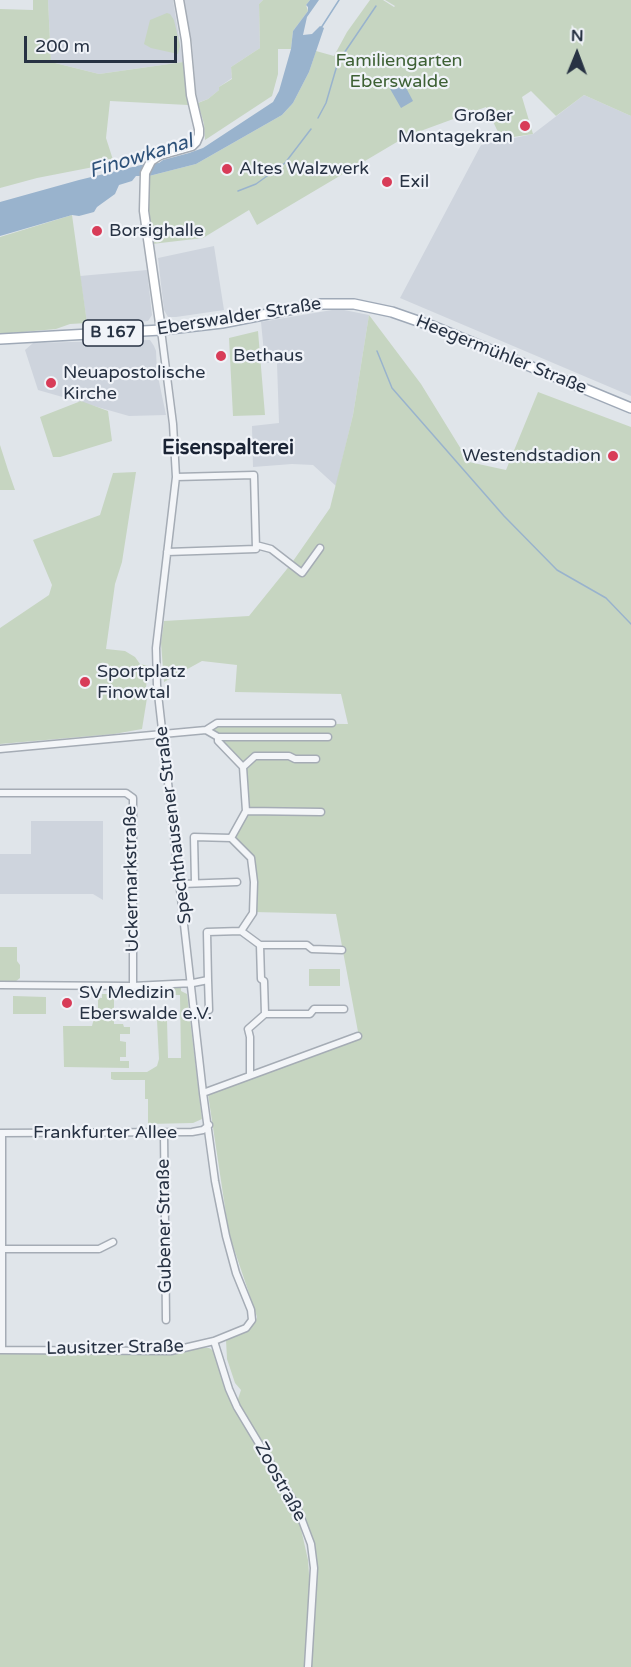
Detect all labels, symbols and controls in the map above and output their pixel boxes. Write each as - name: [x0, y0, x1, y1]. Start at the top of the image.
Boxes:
- scale bar: [27, 24, 180, 62]
- north arrow: [547, 24, 607, 84]
- text: N: [571, 26, 584, 46]
- text: 200 m: [35, 35, 90, 57]
- park label: Familiengarten Eberswalde: [335, 50, 463, 92]
- place label: Großer Montagekran: [398, 105, 513, 148]
- marker: Großer Montagekran: [518, 119, 532, 133]
- water label: Finowkanal: [86, 130, 196, 184]
- place label: Altes Walzwerk: [239, 158, 369, 180]
- marker: Altes Walzwerk: [220, 162, 234, 176]
- place label: Exil: [399, 171, 429, 193]
- marker: Exil: [380, 175, 394, 189]
- place label: Borsighalle: [109, 220, 204, 242]
- marker: Borsighalle: [90, 224, 104, 238]
- street label: Eberswalder Straße: [155, 293, 323, 341]
- street label: Heegermühler Straße: [412, 311, 590, 399]
- road number: B 167: [83, 320, 143, 346]
- place label: Bethaus: [233, 345, 303, 367]
- marker: Bethaus: [214, 349, 228, 363]
- place label: Neuapostolische Kirche: [63, 362, 205, 404]
- marker: Neuapostolische Kirche: [44, 376, 58, 390]
- district label: Eisenspalterei: [162, 437, 294, 461]
- place label: Westendstadion: [462, 445, 601, 467]
- marker: Westendstadion: [606, 449, 620, 463]
- place label: Sportplatz Finowtal: [97, 661, 186, 704]
- marker: Sportplatz Finowtal: [78, 675, 92, 689]
- street label: Spechthausener Straße: [151, 725, 197, 925]
- street label: Uckermarkstraße: [120, 806, 144, 952]
- place label: SV Medizin Eberswalde e.V.: [79, 982, 212, 1024]
- marker: SV Medizin Eberswalde e.V.: [60, 996, 74, 1010]
- street label: Frankfurter Allee: [33, 1122, 177, 1144]
- street label: Gubener Straße: [153, 1159, 177, 1293]
- street label: Lausitzer Straße: [46, 1336, 184, 1360]
- street label: Zoostraße: [249, 1439, 311, 1525]

